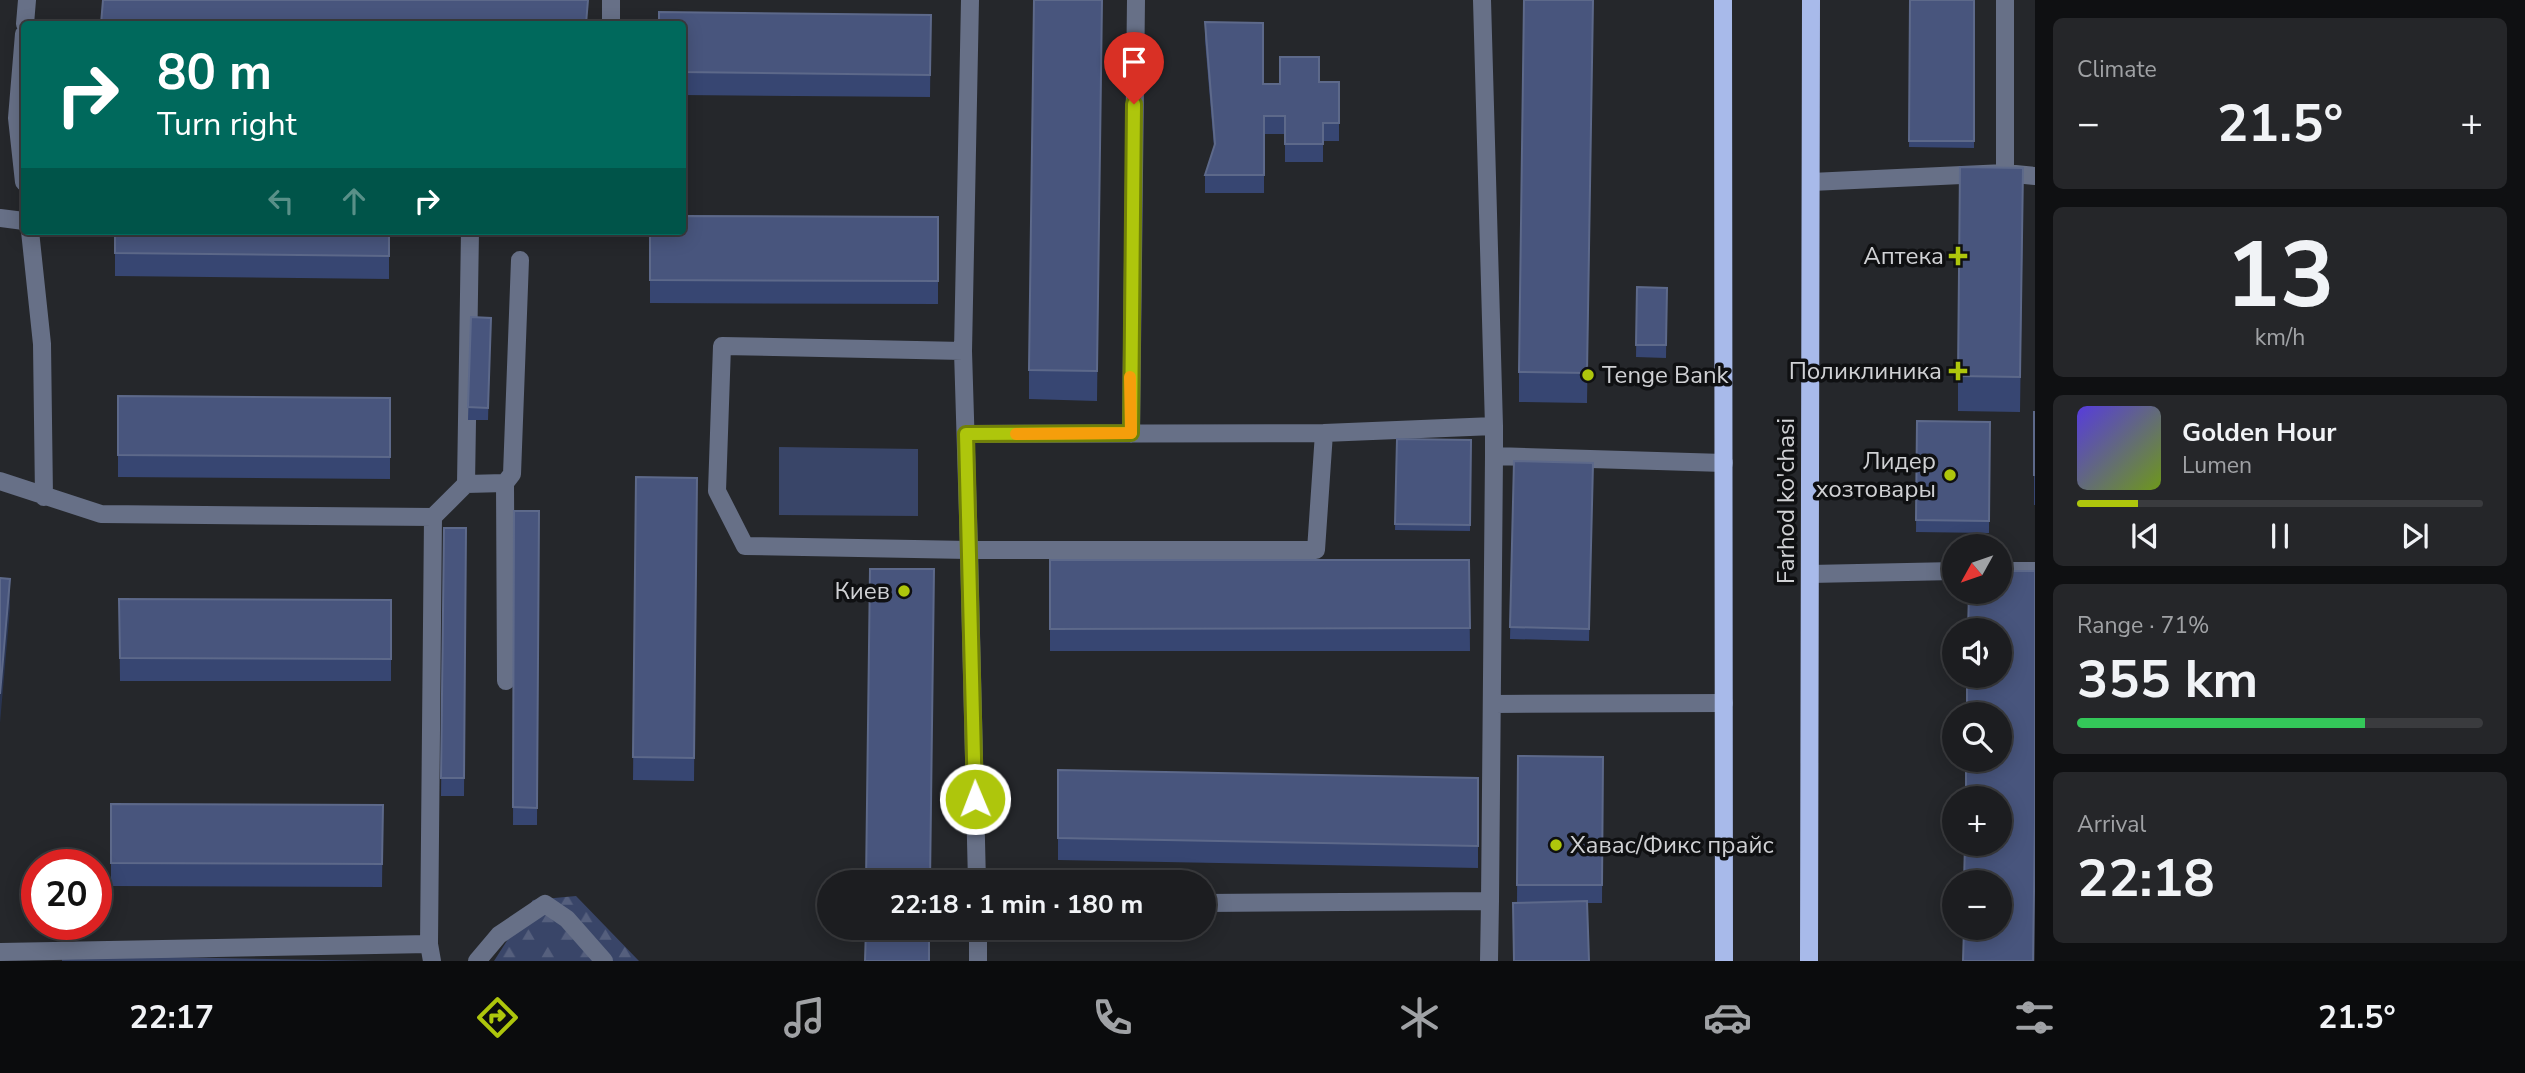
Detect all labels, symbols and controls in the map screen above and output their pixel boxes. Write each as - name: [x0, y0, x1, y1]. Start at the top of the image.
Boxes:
- pin: [1104, 32, 1164, 104]
- text: 80 m: [157, 39, 272, 106]
- icon: arrive: [1115, 43, 1153, 81]
- icon: right: [42, 49, 133, 140]
- text: Climate: [2077, 54, 2157, 85]
- text: 21.5°: [2217, 88, 2343, 159]
- text: −: [2077, 98, 2100, 149]
- text: +: [2460, 98, 2483, 149]
- text: Turn right: [157, 103, 297, 146]
- icon: left: [262, 182, 300, 220]
- icon: ahead: [335, 182, 373, 220]
- icon: right: [408, 182, 446, 220]
- text: 13: [2225, 214, 2335, 338]
- place label: Аптека: [1863, 240, 1944, 272]
- marker: Аптека: [1950, 248, 1966, 264]
- text: km/h: [2255, 322, 2305, 353]
- place label: Поликлиника: [1789, 355, 1942, 387]
- place label: Tenge Bank: [1602, 359, 1730, 391]
- marker: Поликлиника: [1948, 361, 1968, 381]
- marker: Tenge Bank: [1580, 367, 1596, 383]
- text: Golden Hour: [2182, 415, 2337, 450]
- street label: Farhod ko'chasi: [1770, 418, 1802, 584]
- place label: Лидер хозтовары: [1816, 445, 1936, 505]
- text: Lumen: [2182, 450, 2252, 481]
- marker: Лидер хозтовары: [1942, 467, 1958, 483]
- icon: previous: [2126, 517, 2164, 555]
- icon: pause: [2261, 517, 2299, 555]
- icon: next: [2396, 517, 2434, 555]
- north arrow: [1942, 534, 2012, 604]
- map controls: [1942, 534, 2012, 940]
- place label: Киев: [834, 575, 890, 607]
- marker: Киев: [896, 583, 912, 599]
- text: Range · 71%: [2077, 610, 2209, 641]
- button: sound: [1942, 618, 2012, 688]
- text: 355 km: [2077, 644, 2258, 715]
- button: search: [1942, 702, 2012, 772]
- position arrow: [938, 762, 1012, 836]
- button: +: [1942, 786, 2012, 856]
- text: Arrival: [2077, 809, 2146, 840]
- place label: Хавас/Фикс прайс: [1570, 829, 1774, 861]
- marker: Хавас/Фикс прайс: [1548, 837, 1564, 853]
- text: 22:18: [2077, 843, 2215, 914]
- speed limit sign: 20: [21, 849, 112, 940]
- button: −: [1942, 870, 2012, 940]
- text: 22:18 · 1 min · 180 m: [890, 887, 1143, 922]
- icon: directions: [473, 993, 522, 1042]
- icon: music: [780, 993, 829, 1042]
- icon: phone: [1088, 993, 1137, 1042]
- icon: climate: [1395, 993, 1444, 1042]
- icon: car: [1703, 993, 1752, 1042]
- icon: filters: [2010, 993, 2059, 1042]
- text: 22:17: [129, 996, 214, 1039]
- text: 21.5°: [2318, 996, 2396, 1039]

